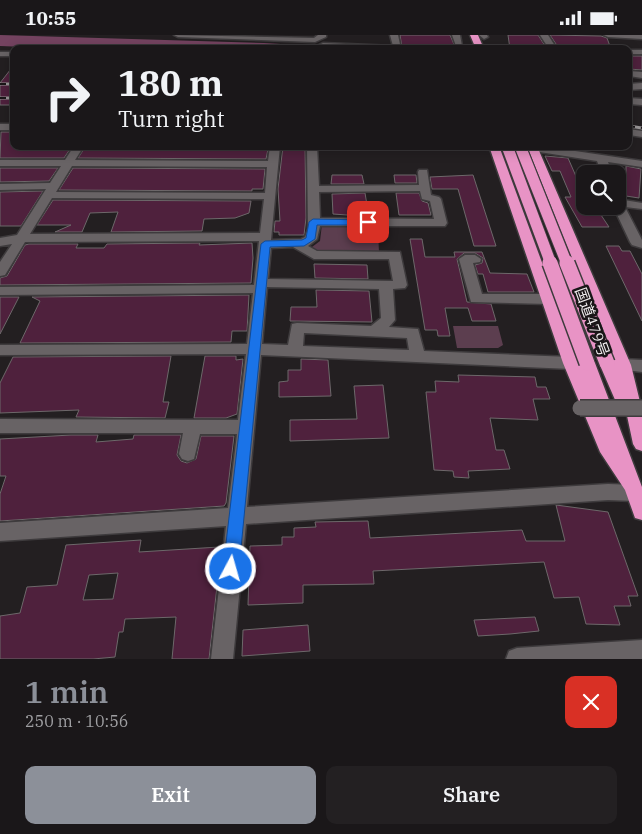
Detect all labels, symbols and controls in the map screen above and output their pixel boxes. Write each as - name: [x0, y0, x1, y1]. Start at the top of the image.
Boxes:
- text: 10:55: [25, 6, 76, 30]
- text: 180 m: [118, 60, 223, 106]
- icon: right: [35, 65, 100, 130]
- text: Turn right: [118, 104, 225, 133]
- map controls: [576, 165, 626, 215]
- button: search: [576, 165, 626, 215]
- pin: [347, 201, 389, 243]
- icon: arrive: [354, 208, 382, 236]
- street label: 国道479号: [571, 285, 614, 359]
- position arrow: [204, 542, 256, 594]
- text: 1 min: [25, 672, 108, 711]
- button: close: [565, 676, 617, 728]
- text: 250 m · 10:56: [25, 711, 128, 731]
- button: Exit: [25, 766, 316, 824]
- button: Share: [326, 766, 617, 824]

